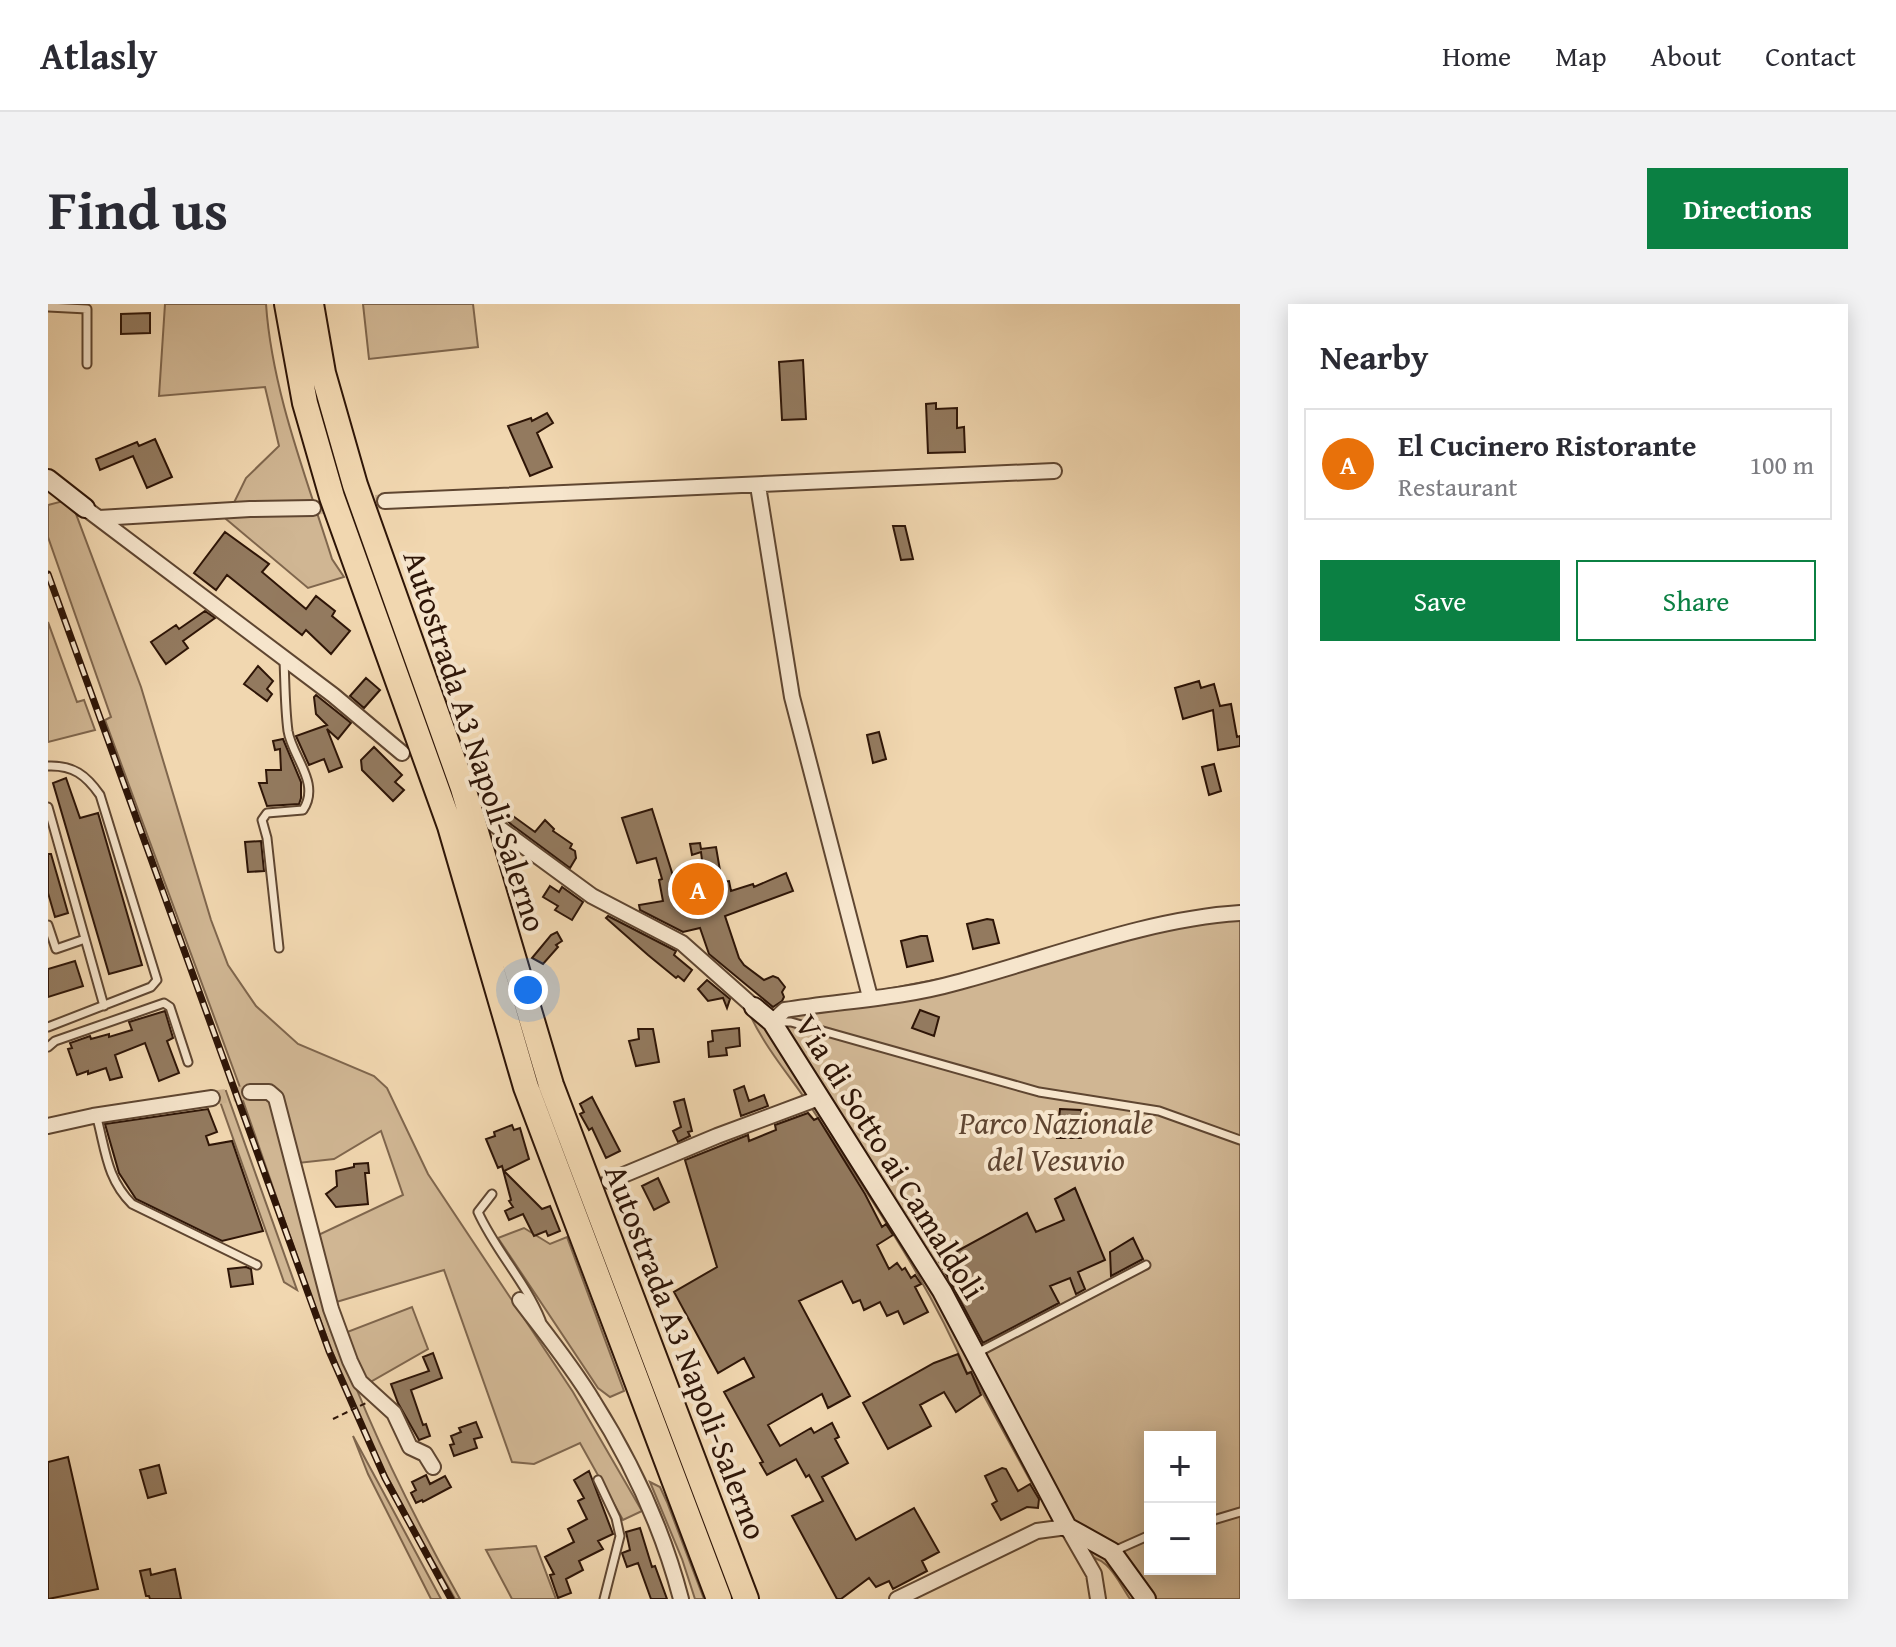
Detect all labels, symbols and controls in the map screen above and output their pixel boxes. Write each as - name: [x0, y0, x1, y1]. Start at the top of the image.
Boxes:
- text: Atlasly: [40, 27, 158, 83]
- text: Home: [1442, 35, 1511, 76]
- text: Map: [1555, 35, 1607, 76]
- text: About: [1651, 35, 1721, 76]
- text: Contact: [1765, 35, 1856, 76]
- text: Find us: [48, 167, 228, 250]
- button: Directions: [1647, 168, 1848, 249]
- text: Nearby: [1320, 332, 1429, 381]
- text: El Cucinero Ristorante: [1398, 423, 1696, 467]
- text: A: [1340, 445, 1356, 484]
- text: 100 m: [1749, 445, 1814, 484]
- text: Restaurant: [1398, 467, 1518, 506]
- street label: Autostrada A3 Napoli-Salerno: [392, 544, 559, 938]
- button: Save: [1320, 560, 1560, 641]
- button: Share: [1576, 560, 1816, 641]
- pin: A: [672, 859, 724, 919]
- your location: [508, 970, 548, 1010]
- street label: Via di Sotto ai Camaldoli: [783, 1005, 997, 1308]
- park label: Parco Nazionale del Vesuvio: [958, 1099, 1153, 1183]
- street label: Autostrada A3 Napoli-Salerno: [593, 1157, 780, 1546]
- map controls: [1144, 1431, 1216, 1575]
- button: +: [1144, 1431, 1216, 1503]
- button: −: [1144, 1503, 1216, 1575]

